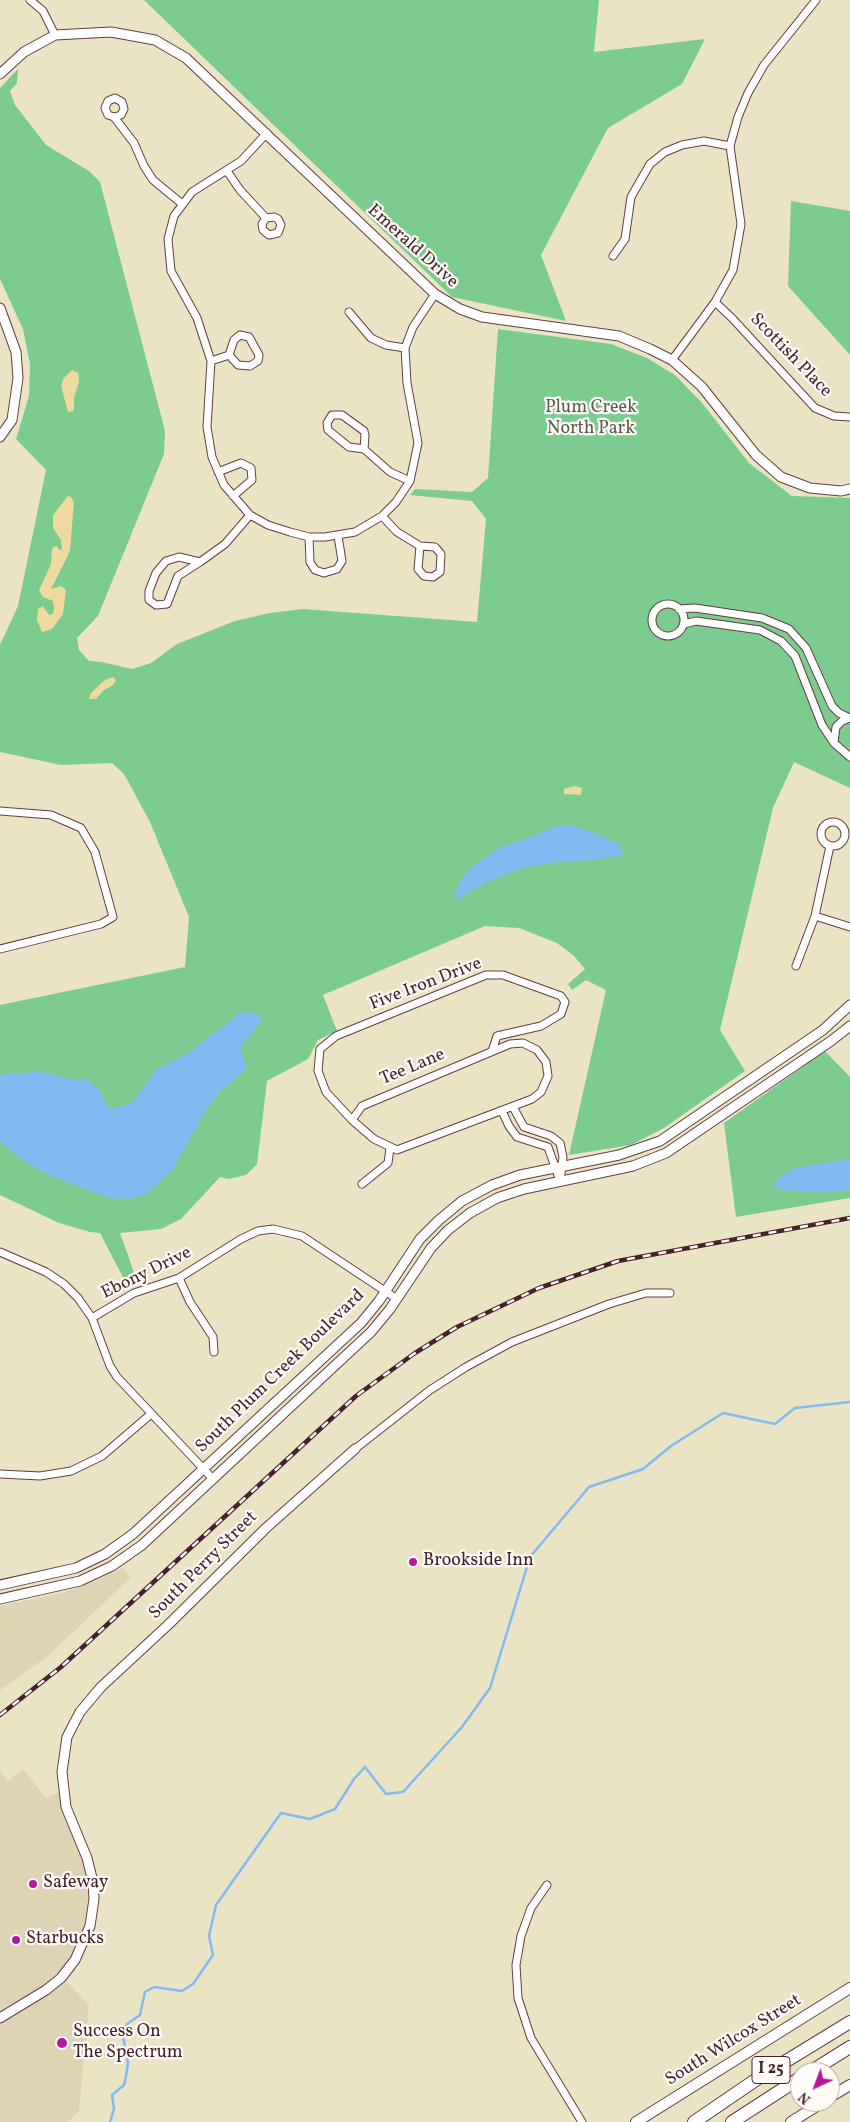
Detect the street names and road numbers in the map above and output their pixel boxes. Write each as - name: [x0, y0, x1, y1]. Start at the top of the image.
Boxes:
- street label: Emerald Drive: [362, 201, 462, 293]
- street label: Scottish Place: [744, 309, 836, 403]
- street label: Five Iron Drive: [367, 954, 485, 1016]
- street label: Tee Lane: [377, 1045, 449, 1091]
- street label: Ebony Drive: [98, 1243, 196, 1305]
- street label: South Plum Creek Boulevard: [192, 1286, 370, 1458]
- street label: South Perry Street: [145, 1507, 263, 1625]
- street label: South Wilcox Street: [662, 1990, 806, 2092]
- road number: I 25: [752, 2056, 790, 2084]

